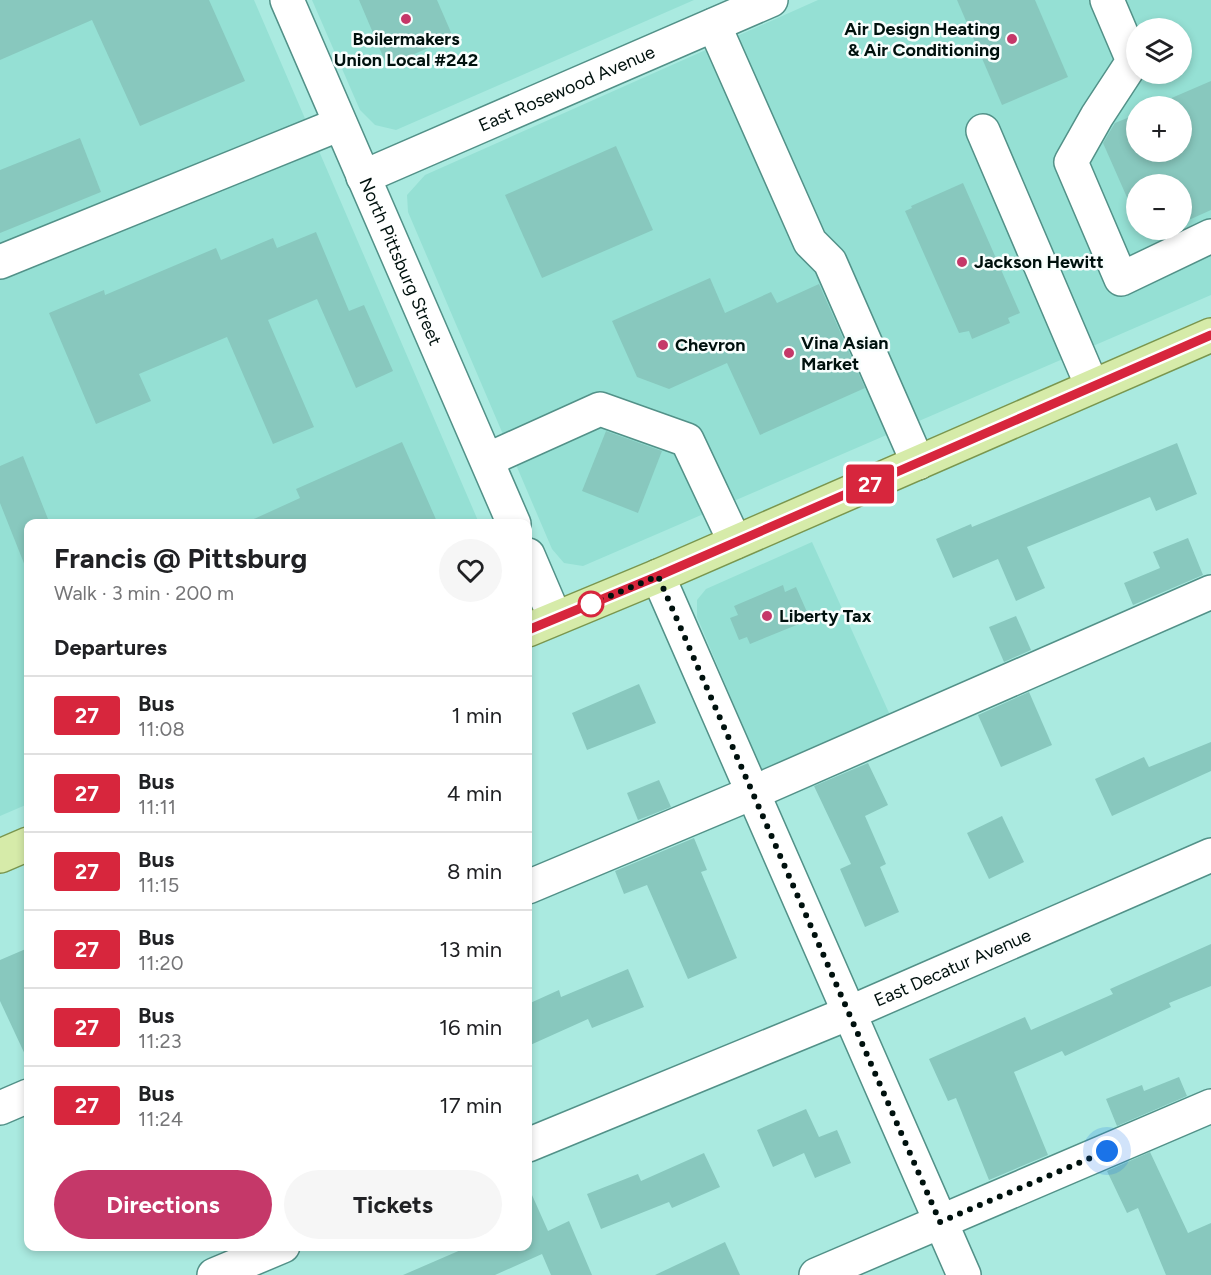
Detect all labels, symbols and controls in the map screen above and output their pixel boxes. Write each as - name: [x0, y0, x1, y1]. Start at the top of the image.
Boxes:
- marker: Boilermakers Union Local #242: [399, 12, 413, 26]
- place label: Air Design Heating & Air Conditioning: [844, 18, 1000, 61]
- map controls: [1126, 18, 1192, 240]
- button: layers: [1126, 18, 1192, 84]
- place label: Boilermakers Union Local #242: [334, 28, 478, 71]
- marker: Air Design Heating & Air Conditioning: [1005, 32, 1019, 46]
- street label: East Rosewood Avenue: [475, 41, 658, 137]
- button: +: [1126, 96, 1192, 162]
- street label: North Pittsburg Street: [354, 174, 446, 349]
- button: −: [1126, 174, 1192, 240]
- place label: Jackson Hewitt: [974, 251, 1104, 273]
- marker: Jackson Hewitt: [955, 255, 969, 269]
- place label: Vina Asian Market: [801, 332, 889, 375]
- place label: Chevron: [675, 334, 745, 356]
- marker: Chevron: [656, 338, 670, 352]
- marker: Vina Asian Market: [782, 346, 796, 360]
- line badge: 27: [843, 464, 897, 504]
- text: 27: [858, 472, 882, 497]
- button: heart: [439, 539, 502, 602]
- text: Francis @ Pittsburg: [54, 541, 307, 575]
- text: Walk · 3 min · 200 m: [54, 581, 234, 605]
- unlabelled marker: [578, 591, 604, 617]
- place label: Liberty Tax: [779, 605, 872, 627]
- marker: Liberty Tax: [760, 609, 774, 623]
- text: Departures: [54, 634, 167, 661]
- text: Bus: [138, 690, 174, 717]
- text: 1 min: [451, 702, 502, 729]
- text: 27: [75, 703, 99, 728]
- text: 11:08: [138, 717, 185, 741]
- text: Bus: [138, 768, 174, 795]
- text: 4 min: [447, 780, 502, 807]
- text: 27: [75, 781, 99, 806]
- text: 11:11: [138, 795, 176, 819]
- text: Bus: [138, 846, 174, 873]
- text: 8 min: [447, 858, 502, 885]
- text: 27: [75, 859, 99, 884]
- text: 11:15: [138, 873, 179, 897]
- text: Bus: [138, 924, 174, 951]
- street label: East Decatur Avenue: [871, 924, 1034, 1012]
- text: 13 min: [439, 936, 502, 963]
- text: 27: [75, 937, 99, 962]
- text: 11:20: [138, 951, 184, 975]
- text: Bus: [138, 1002, 174, 1029]
- text: 16 min: [439, 1014, 502, 1041]
- text: 27: [75, 1015, 99, 1040]
- text: 11:23: [138, 1029, 182, 1053]
- text: Bus: [138, 1080, 174, 1107]
- text: 17 min: [440, 1092, 502, 1119]
- text: 27: [75, 1093, 99, 1118]
- text: 11:24: [138, 1107, 183, 1131]
- your location: [1092, 1136, 1122, 1166]
- button: Directions: [54, 1170, 272, 1239]
- button: Tickets: [284, 1170, 502, 1239]

